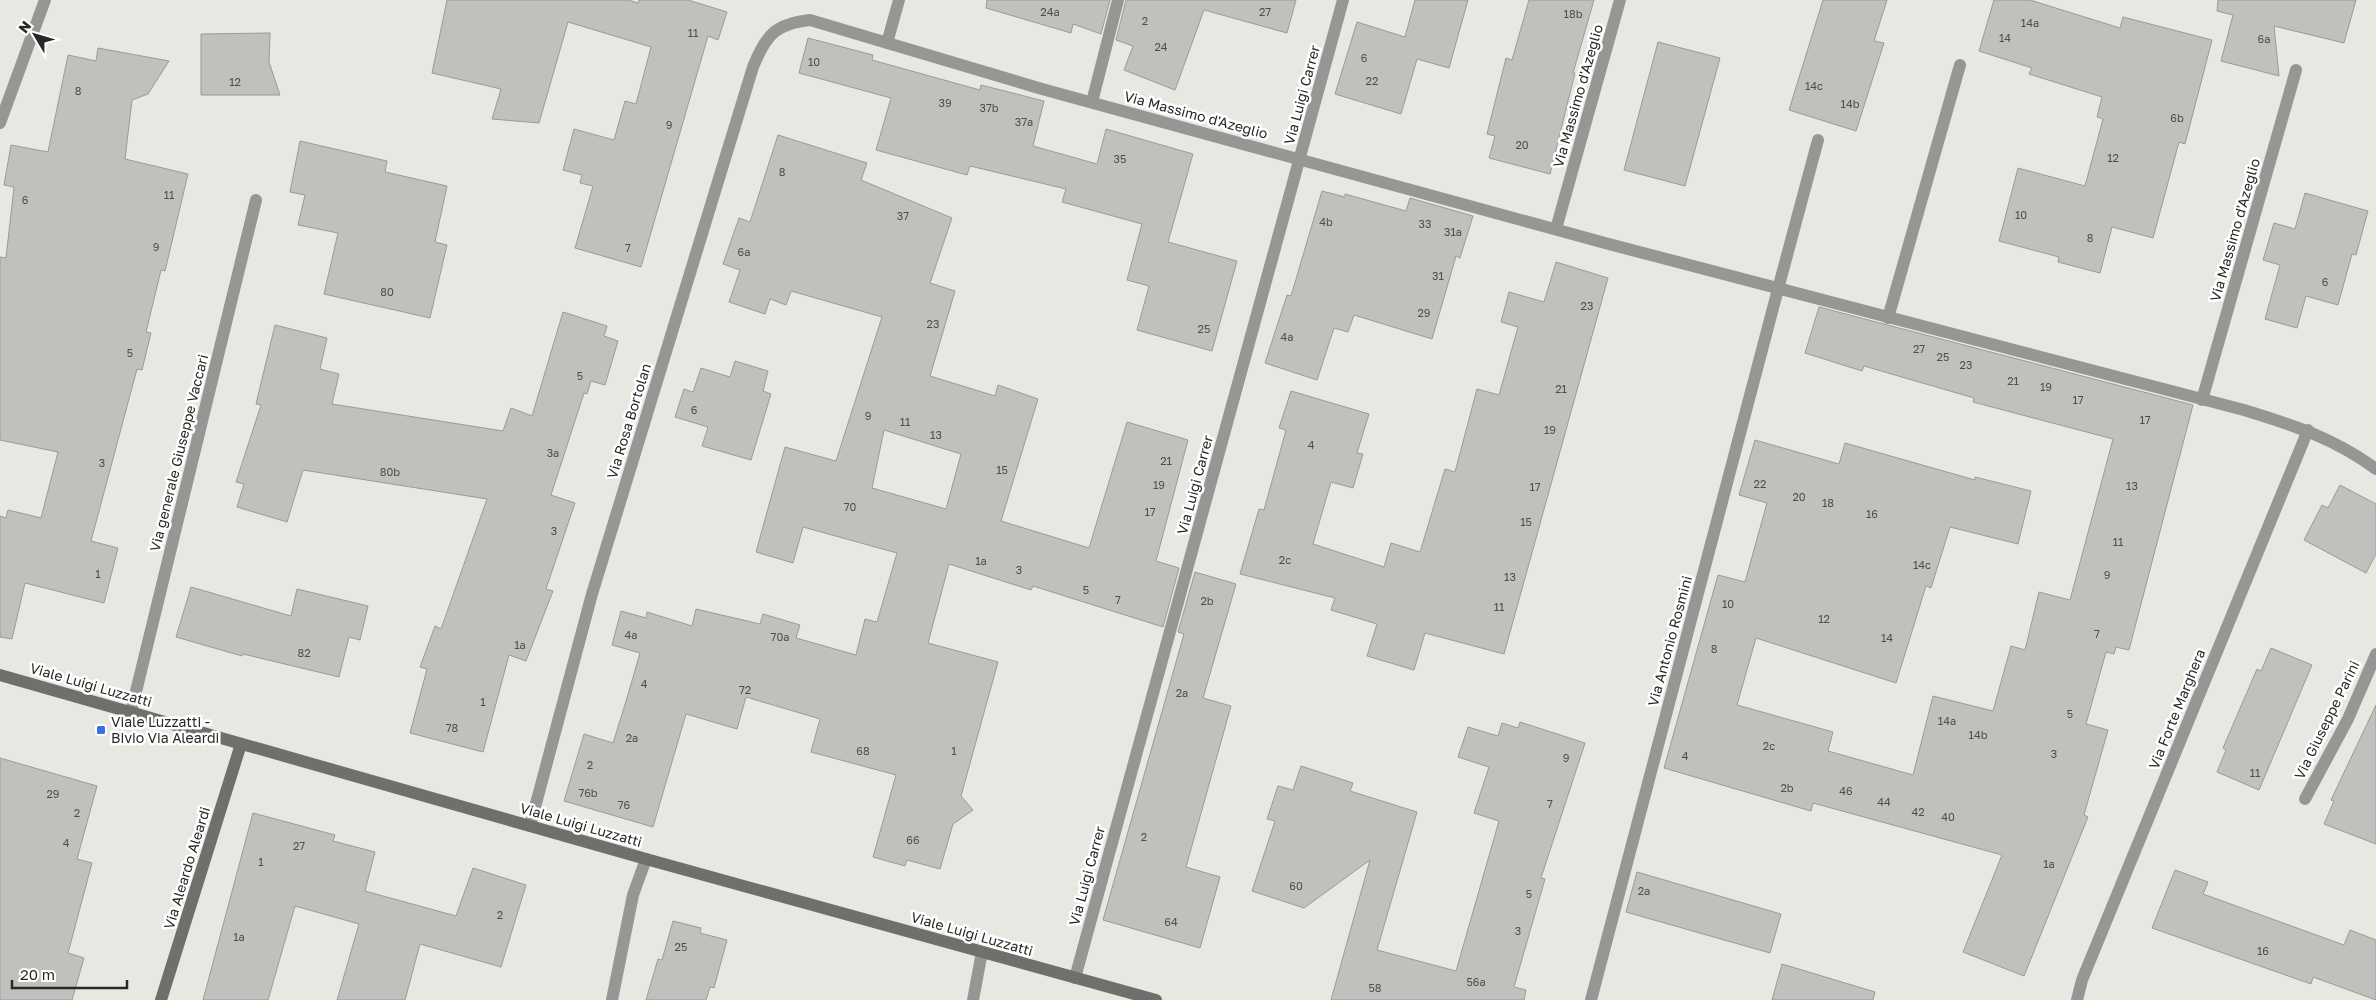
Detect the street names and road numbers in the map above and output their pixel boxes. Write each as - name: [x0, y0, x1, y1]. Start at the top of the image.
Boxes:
- street label: Via Massimo d'Azeglio: [1549, 22, 1606, 169]
- street label: Via Luigi Carrer: [1280, 43, 1323, 146]
- street label: Via Massimo d'Azeglio: [1122, 87, 1270, 142]
- street label: Via Massimo d'Azeglio: [2206, 156, 2263, 303]
- street label: Via generale Giuseppe Vaccari: [146, 353, 211, 553]
- street label: Via Rosa Bortolan: [603, 361, 654, 481]
- street label: Via Luigi Carrer: [1173, 433, 1216, 536]
- street label: Via Antonio Rosmini: [1644, 574, 1695, 708]
- street label: Via Forte Marghera: [2145, 646, 2208, 771]
- street label: Via Giuseppe Parini: [2291, 658, 2363, 782]
- street label: Viale Luigi Luzzatti: [28, 659, 154, 710]
- street label: Viale Luigi Luzzatti: [518, 799, 644, 850]
- street label: Via Aleardo Aleardi: [160, 805, 213, 931]
- street label: Via Luigi Carrer: [1065, 824, 1108, 927]
- street label: Viale Luigi Luzzatti: [909, 908, 1035, 959]

